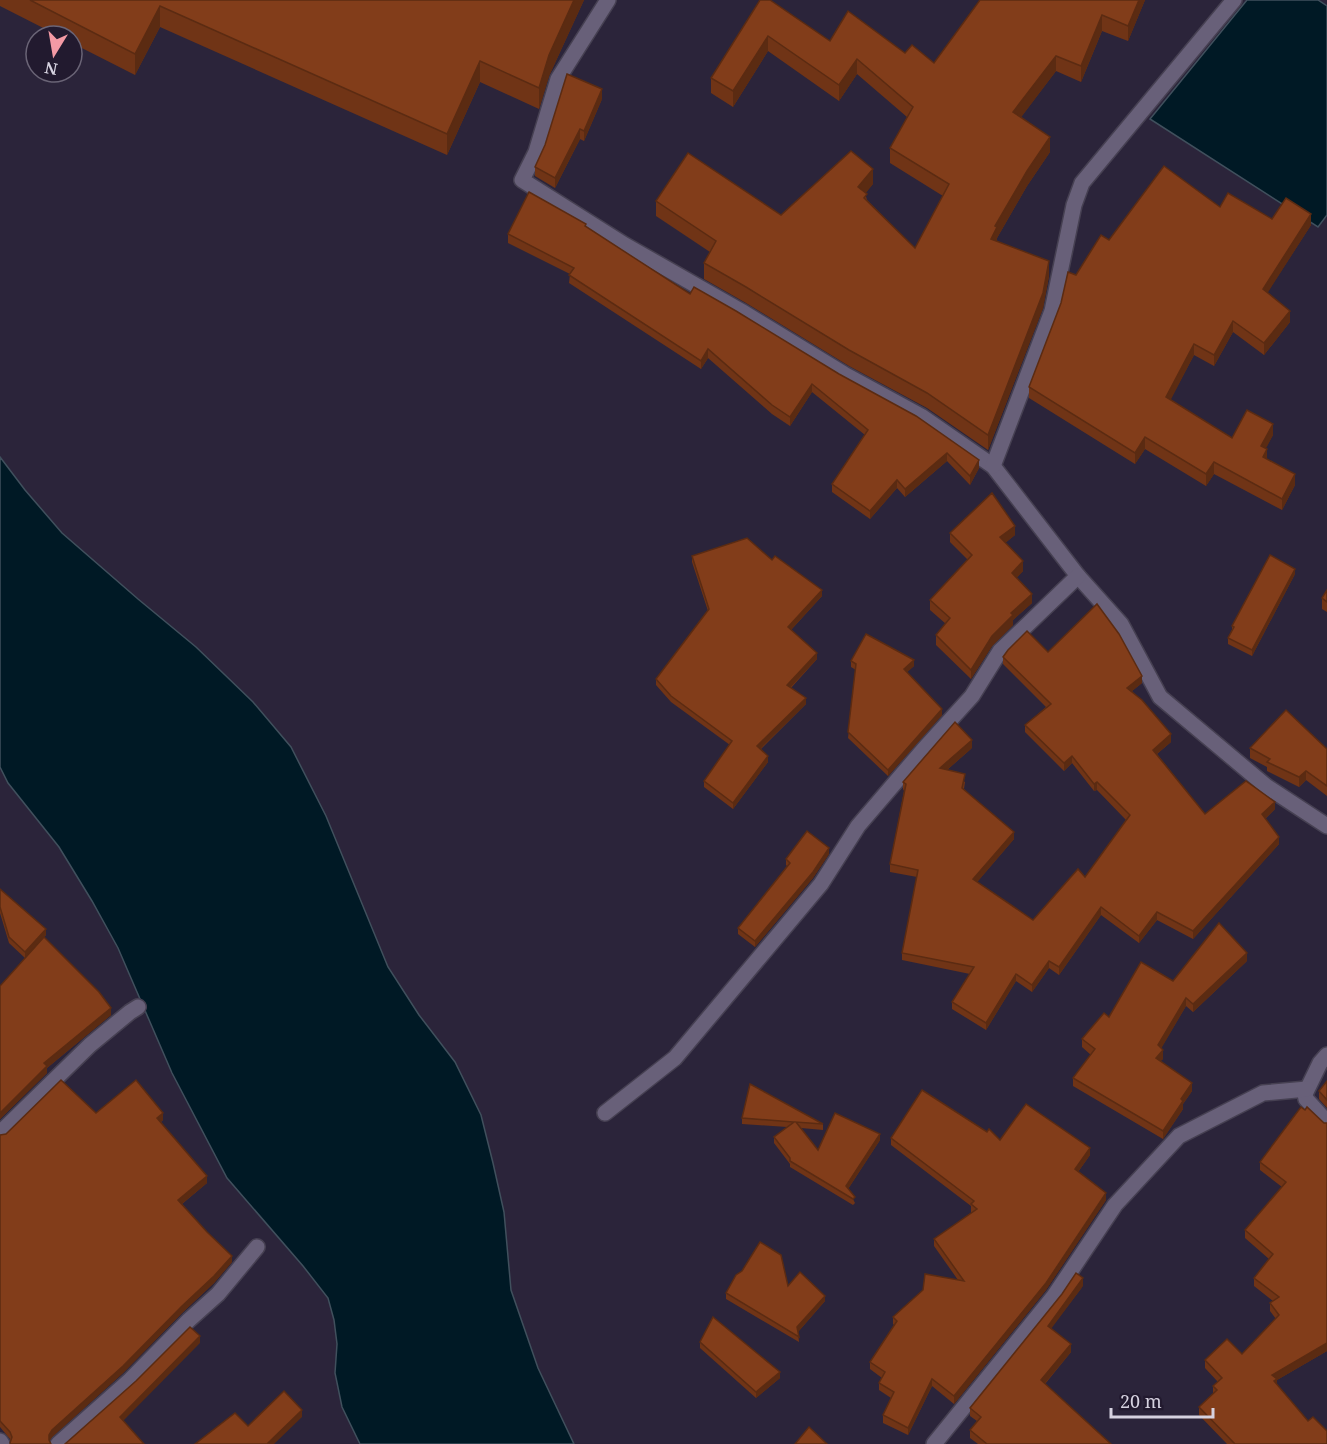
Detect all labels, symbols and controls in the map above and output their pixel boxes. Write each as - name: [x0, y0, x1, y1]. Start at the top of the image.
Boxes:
- north arrow: [24, 24, 84, 84]
- text: N: [42, 57, 59, 81]
- scale bar: [1111, 1381, 1213, 1419]
- text: 20 m: [1120, 1389, 1162, 1413]

